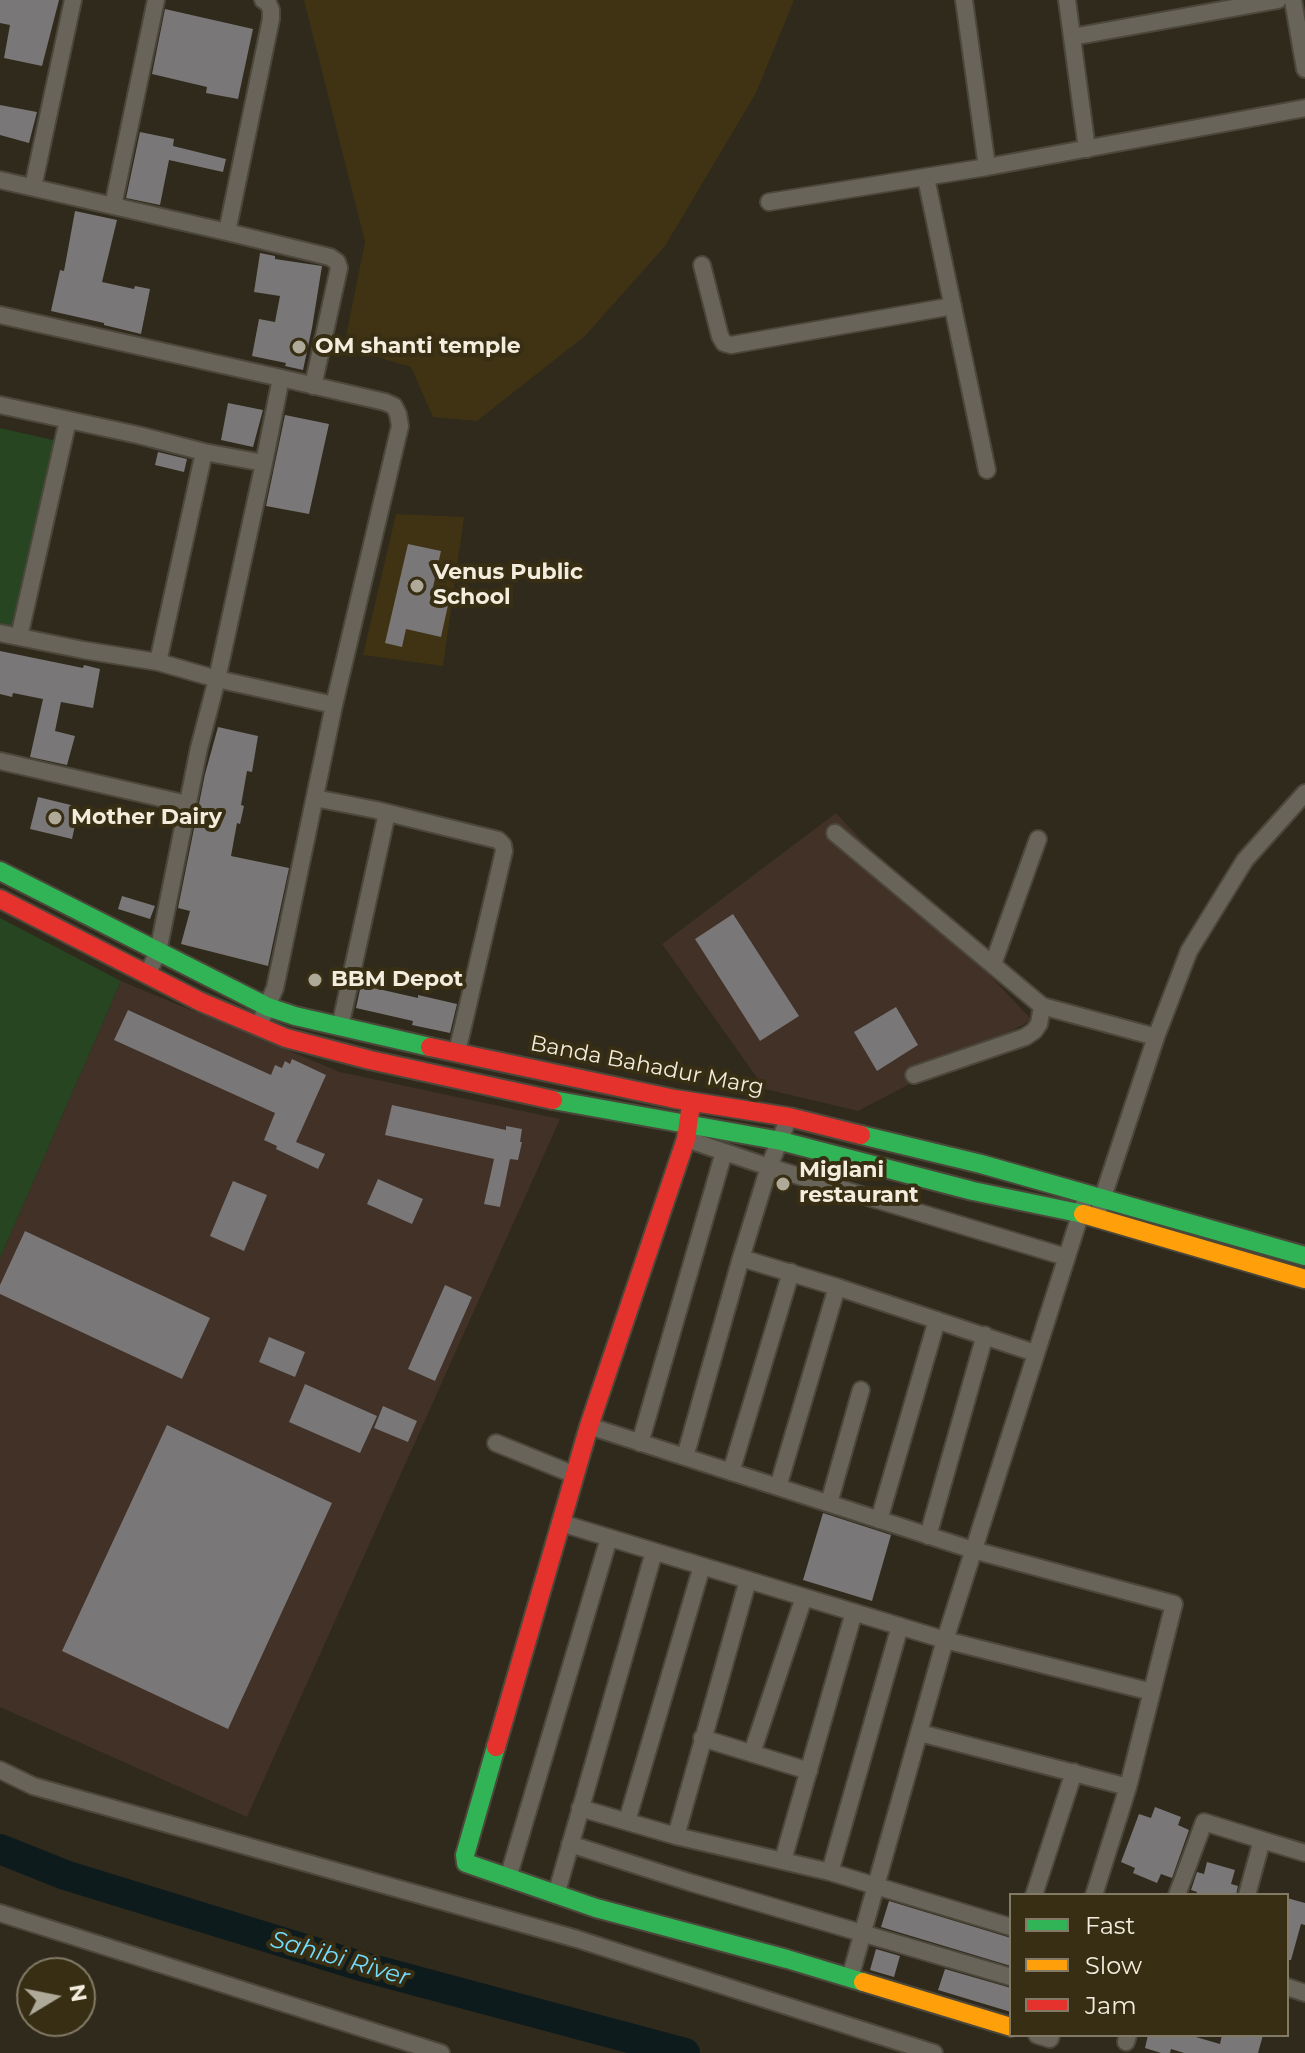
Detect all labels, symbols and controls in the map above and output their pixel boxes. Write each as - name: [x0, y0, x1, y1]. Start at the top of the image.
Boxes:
- place label: OM shanti temple: [315, 334, 521, 360]
- marker: OM shanti temple: [290, 338, 308, 356]
- place label: Venus Public School: [433, 560, 583, 612]
- marker: Venus Public School: [408, 577, 426, 595]
- place label: Mother Dairy: [71, 805, 222, 831]
- marker: Mother Dairy: [46, 809, 64, 827]
- place label: BBM Depot: [331, 967, 463, 993]
- marker: BBM Depot: [306, 971, 324, 989]
- street label: Banda Bahadur Marg: [528, 1030, 766, 1102]
- place label: Miglani restaurant: [799, 1158, 919, 1210]
- marker: Miglani restaurant: [774, 1175, 792, 1193]
- legend: [1009, 1893, 1289, 2037]
- text: Fast: [1085, 1911, 1135, 1940]
- water label: Sahibi River: [267, 1925, 413, 1993]
- text: Slow: [1085, 1951, 1142, 1980]
- north arrow: [16, 1957, 96, 2037]
- text: N: [63, 1982, 93, 2004]
- text: Jam: [1085, 1991, 1137, 2020]

